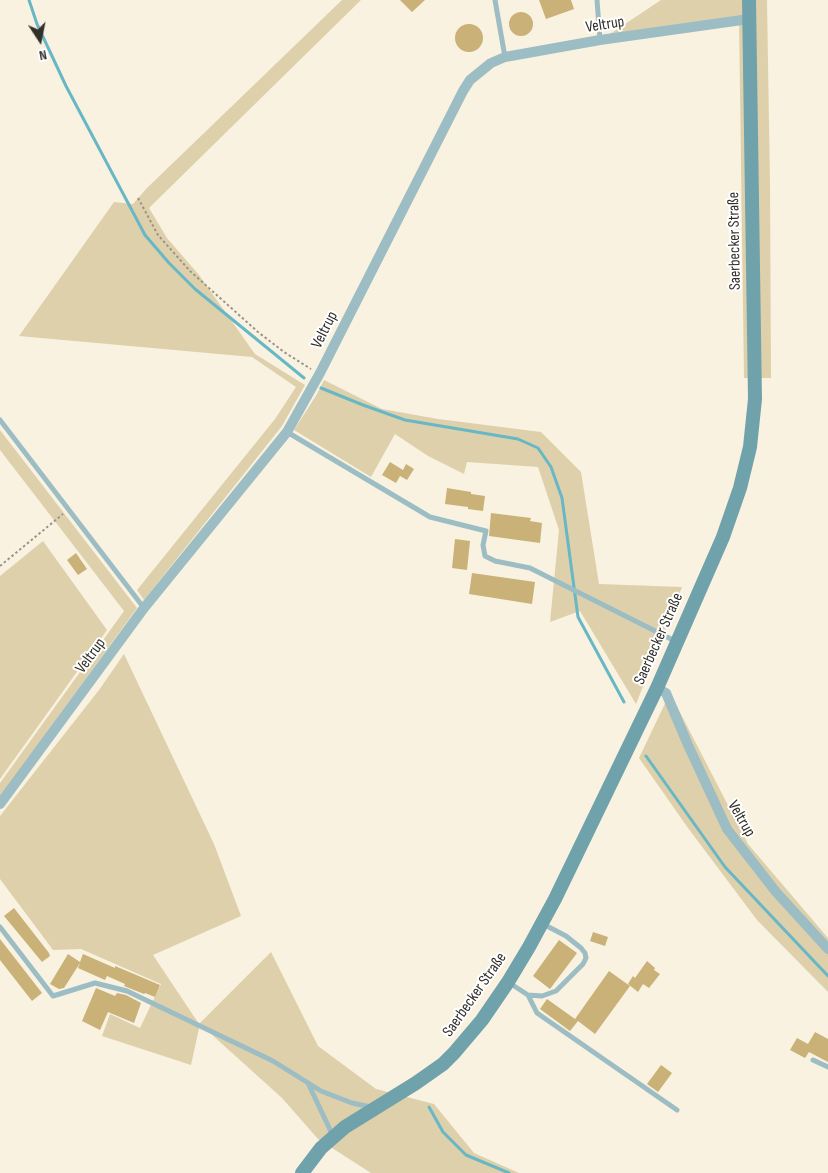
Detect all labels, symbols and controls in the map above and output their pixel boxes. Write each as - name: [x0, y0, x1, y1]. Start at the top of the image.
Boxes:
- street label: Veltrup: [584, 12, 626, 38]
- north arrow: [15, 15, 65, 65]
- text: N: [38, 46, 48, 64]
- street label: Saerbecker Straße: [725, 192, 745, 290]
- street label: Veltrup: [308, 308, 342, 352]
- street label: Saerbecker Straße: [630, 590, 688, 688]
- street label: Veltrup: [72, 635, 110, 677]
- street label: Veltrup: [723, 797, 759, 841]
- street label: Saerbecker Straße: [439, 949, 511, 1041]

